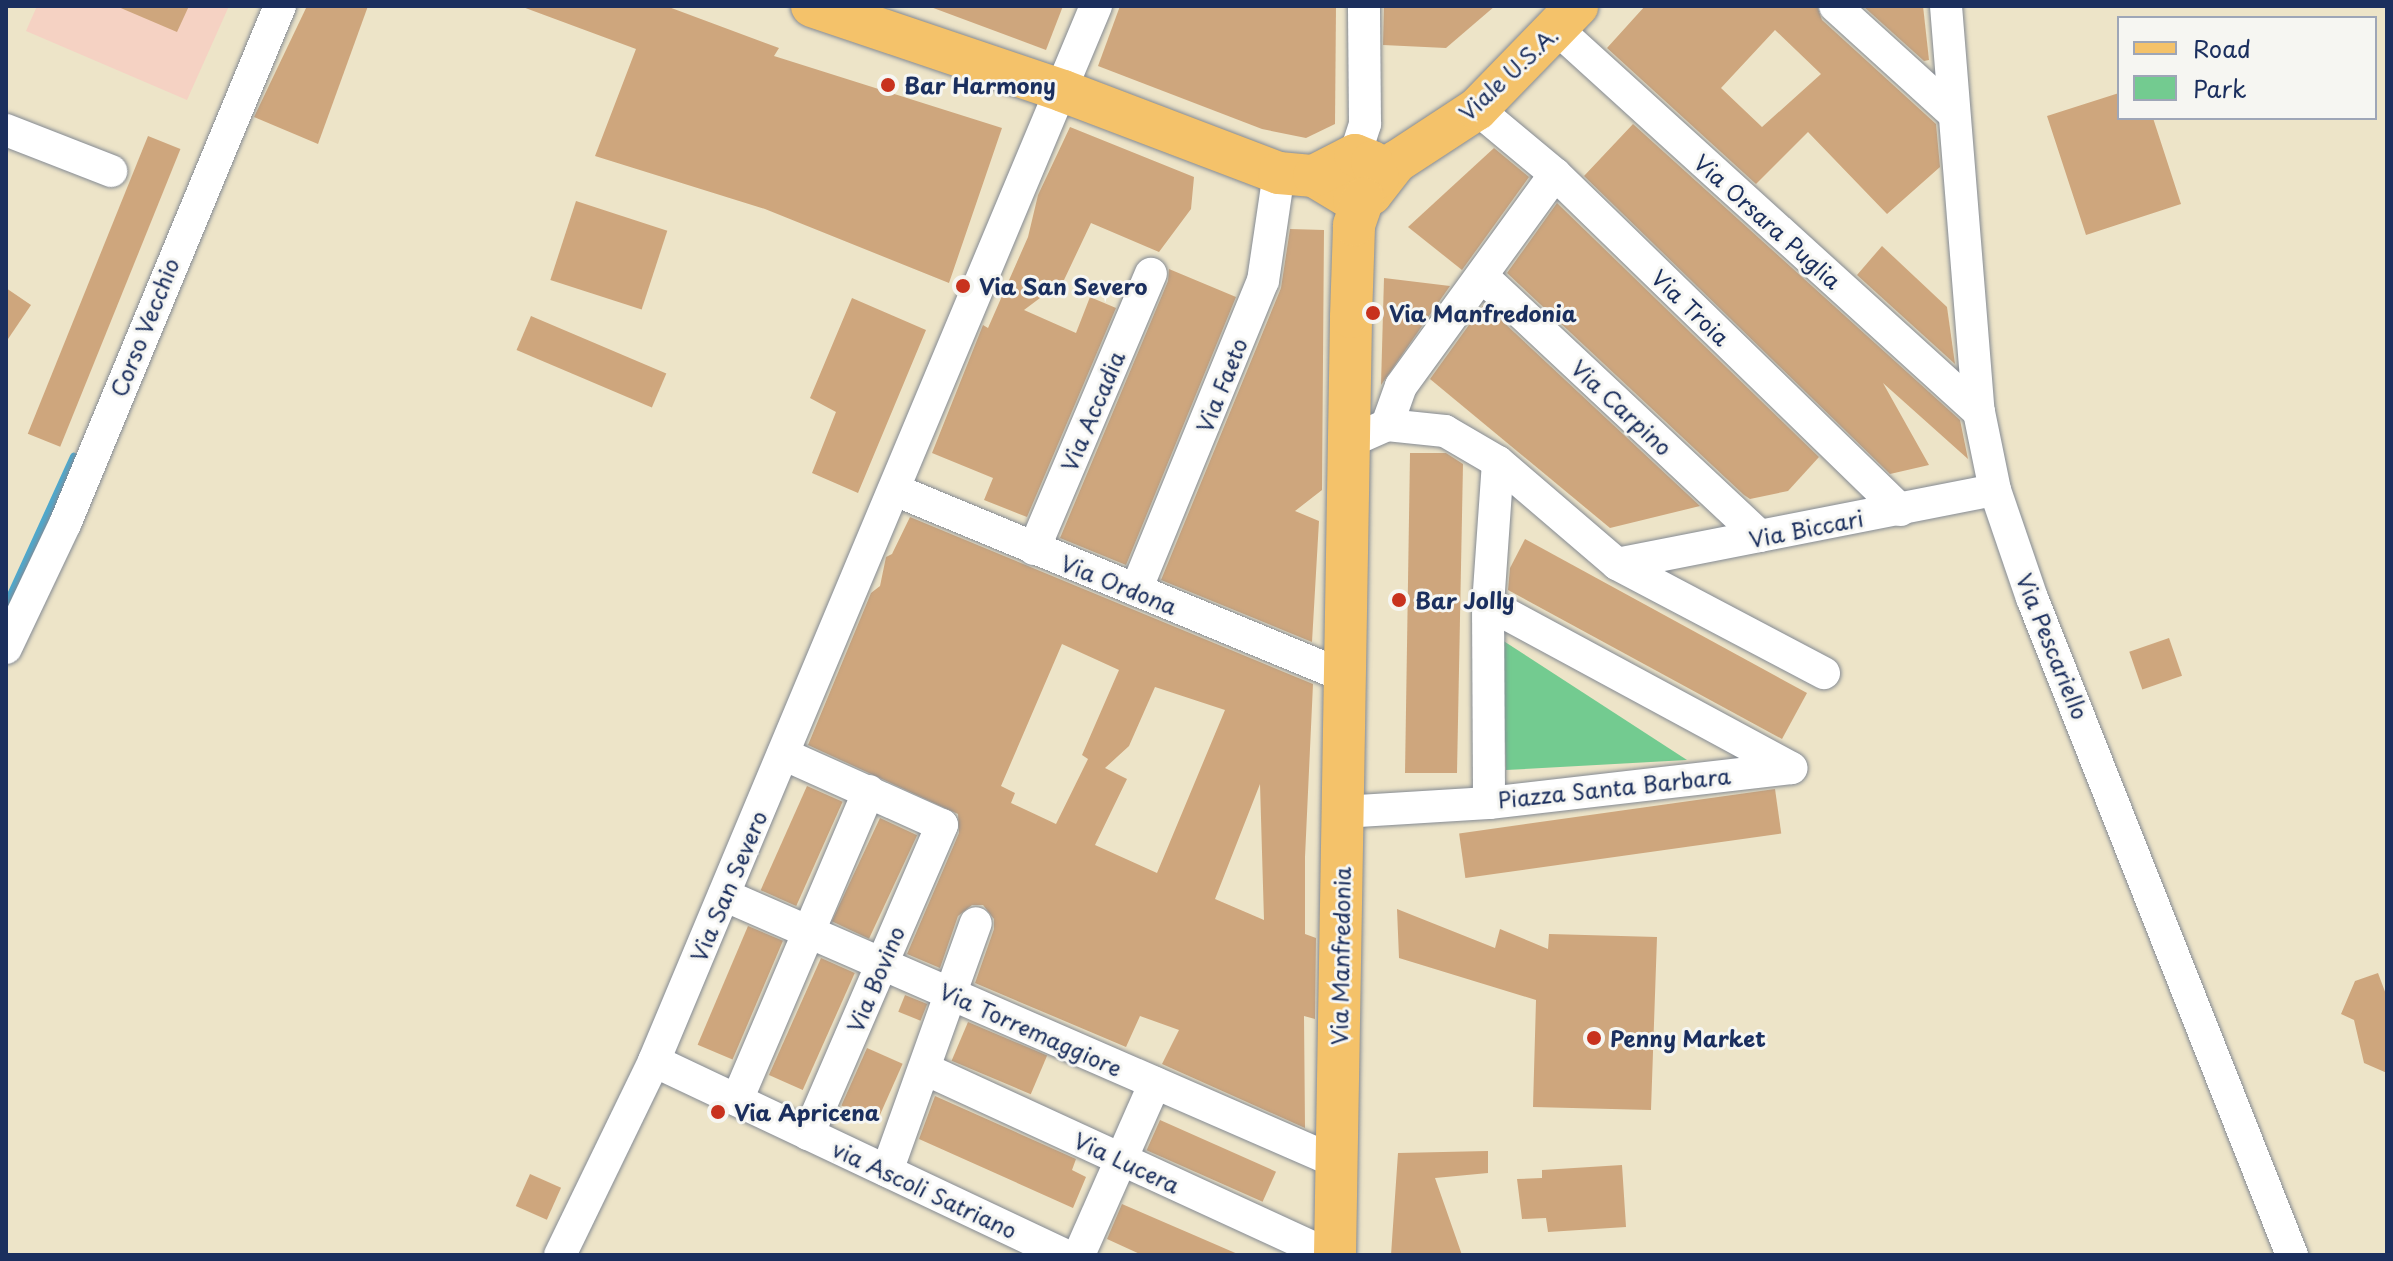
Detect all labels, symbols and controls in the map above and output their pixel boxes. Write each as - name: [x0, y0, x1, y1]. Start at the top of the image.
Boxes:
- legend: [2117, 16, 2377, 120]
- street label: Viale U.S.A.: [1453, 20, 1563, 126]
- text: Road: [2193, 30, 2251, 66]
- text: Park: [2193, 70, 2247, 106]
- place label: Bar Harmony: [904, 72, 1056, 98]
- marker: Bar Harmony: [879, 76, 897, 94]
- street label: Via Orsara Puglia: [1690, 149, 1846, 293]
- street label: Corso Vecchio: [104, 253, 184, 401]
- street label: Via Troia: [1647, 264, 1735, 350]
- place label: Via San Severo: [979, 273, 1146, 299]
- marker: Via San Severo: [954, 277, 972, 295]
- place label: Via Manfredonia: [1389, 300, 1577, 326]
- marker: Via Manfredonia: [1364, 304, 1382, 322]
- street label: Via Faeto: [1190, 334, 1252, 436]
- street label: Via Accadia: [1055, 347, 1129, 475]
- street label: Via Carpino: [1567, 354, 1677, 460]
- street label: Via Biccari: [1747, 504, 1865, 552]
- street label: Via Ordona: [1058, 549, 1180, 619]
- street label: Via Pescariello: [2012, 570, 2094, 722]
- place label: Bar Jolly: [1415, 587, 1515, 613]
- marker: Bar Jolly: [1390, 591, 1408, 609]
- street label: Piazza Santa Barbara: [1497, 762, 1731, 812]
- street label: Via San Severo: [685, 807, 771, 965]
- street label: Via Manfredonia: [1325, 867, 1355, 1045]
- street label: Via Bovino: [841, 922, 909, 1036]
- street label: Via Torremaggiore: [936, 977, 1126, 1081]
- place label: Penny Market: [1610, 1025, 1766, 1051]
- marker: Penny Market: [1585, 1029, 1603, 1047]
- place label: Via Apricena: [734, 1099, 880, 1125]
- marker: Via Apricena: [709, 1103, 727, 1121]
- street label: Via Lucera: [1070, 1126, 1184, 1198]
- street label: via Ascoli Satriano: [828, 1135, 1022, 1243]

